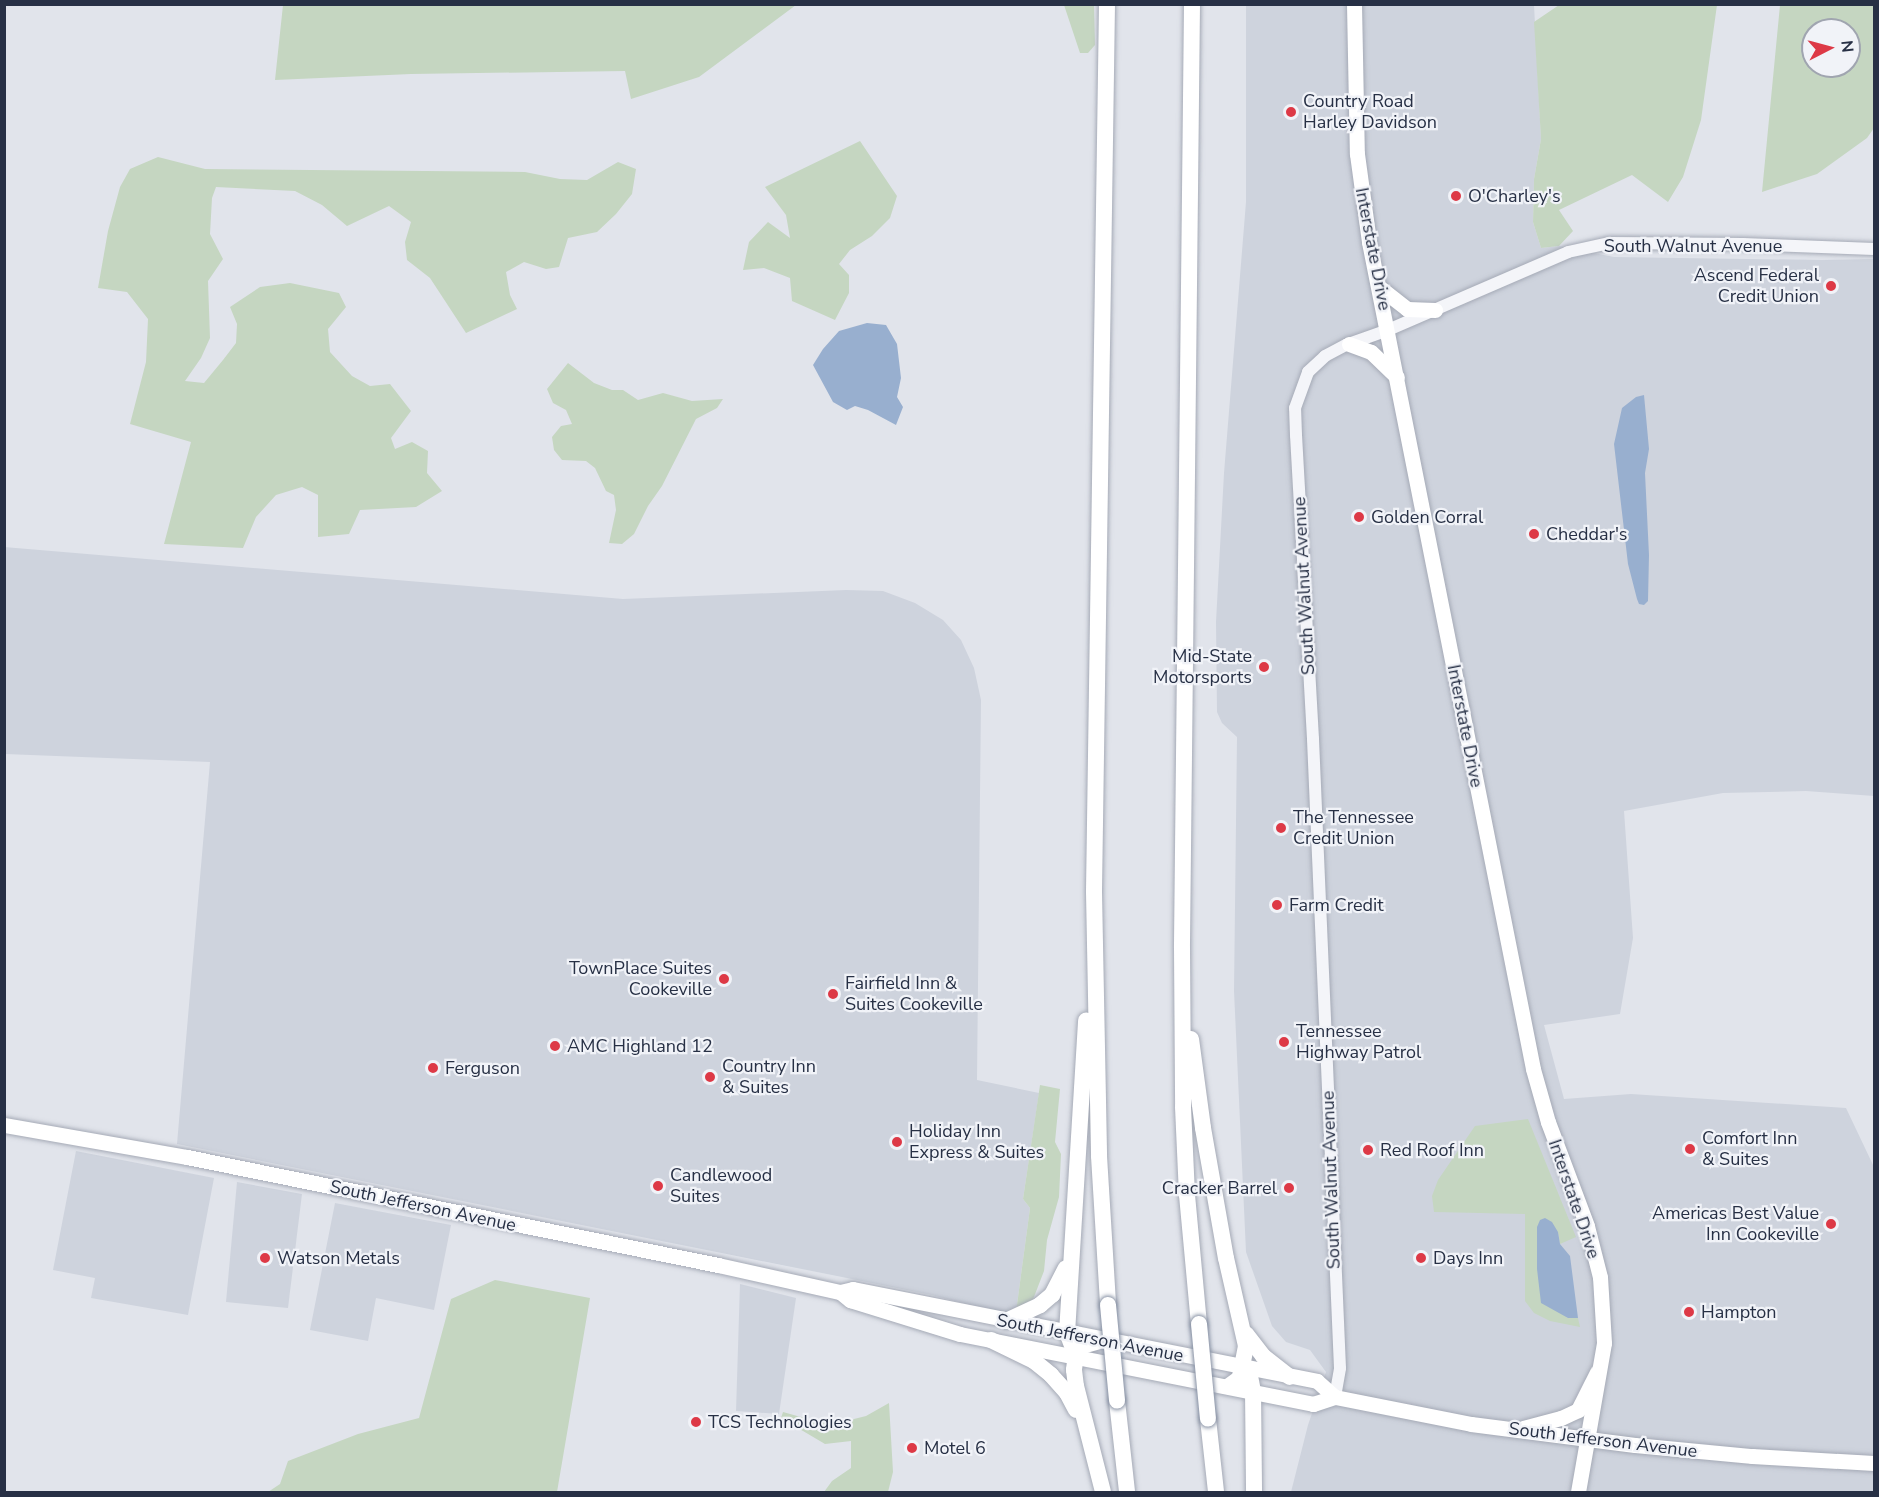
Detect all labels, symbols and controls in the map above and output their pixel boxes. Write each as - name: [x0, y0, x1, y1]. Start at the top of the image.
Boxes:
- north arrow: [1801, 18, 1861, 78]
- text: N: [1835, 39, 1858, 53]
- place label: Country Road Harley Davidson: [1303, 91, 1437, 134]
- marker: Country Road Harley Davidson: [1284, 105, 1298, 119]
- place label: O'Charley's: [1468, 185, 1561, 207]
- street label: Interstate Drive: [1351, 186, 1395, 312]
- marker: O'Charley's: [1449, 189, 1463, 203]
- street label: South Walnut Avenue: [1604, 235, 1782, 257]
- place label: Ascend Federal Credit Union: [1694, 265, 1819, 308]
- marker: Ascend Federal Credit Union: [1824, 279, 1838, 293]
- street label: South Walnut Avenue: [1289, 496, 1319, 676]
- place label: Golden Corral: [1371, 506, 1483, 528]
- marker: Golden Corral: [1352, 510, 1366, 524]
- place label: Cheddar's: [1546, 523, 1628, 545]
- marker: Cheddar's: [1527, 527, 1541, 541]
- place label: Mid-State Motorsports: [1153, 646, 1252, 688]
- marker: Mid-State Motorsports: [1257, 660, 1271, 674]
- street label: Interstate Drive: [1443, 663, 1487, 789]
- place label: The Tennessee Credit Union: [1293, 807, 1414, 850]
- marker: The Tennessee Credit Union: [1274, 821, 1288, 835]
- place label: Farm Credit: [1289, 894, 1384, 916]
- marker: Farm Credit: [1270, 898, 1284, 912]
- place label: TownPlace Suites Cookeville: [569, 958, 712, 1000]
- marker: TownPlace Suites Cookeville: [717, 972, 731, 986]
- place label: Fairfield Inn & Suites Cookeville: [845, 973, 983, 1016]
- marker: Fairfield Inn & Suites Cookeville: [826, 987, 840, 1001]
- place label: Tennessee Highway Patrol: [1296, 1021, 1421, 1064]
- place label: AMC Highland 12: [567, 1035, 713, 1057]
- marker: Tennessee Highway Patrol: [1277, 1035, 1291, 1049]
- marker: AMC Highland 12: [548, 1039, 562, 1053]
- place label: Country Inn & Suites: [722, 1056, 816, 1098]
- place label: Ferguson: [445, 1057, 520, 1079]
- marker: Ferguson: [426, 1061, 440, 1075]
- marker: Country Inn & Suites: [703, 1070, 717, 1084]
- street label: South Walnut Avenue: [1317, 1090, 1345, 1270]
- place label: Holiday Inn Express & Suites: [909, 1121, 1044, 1164]
- place label: Comfort Inn & Suites: [1702, 1128, 1798, 1170]
- marker: Holiday Inn Express & Suites: [890, 1135, 904, 1149]
- street label: Interstate Drive: [1544, 1137, 1604, 1261]
- place label: Red Roof Inn: [1380, 1139, 1484, 1161]
- marker: Comfort Inn & Suites: [1683, 1142, 1697, 1156]
- marker: Red Roof Inn: [1361, 1143, 1375, 1157]
- place label: Candlewood Suites: [670, 1165, 772, 1208]
- street label: South Jefferson Avenue: [328, 1176, 518, 1236]
- place label: Cracker Barrel: [1162, 1177, 1277, 1199]
- marker: Candlewood Suites: [651, 1179, 665, 1193]
- marker: Cracker Barrel: [1282, 1181, 1296, 1195]
- place label: Americas Best Value Inn Cookeville: [1652, 1203, 1819, 1246]
- marker: Americas Best Value Inn Cookeville: [1824, 1217, 1838, 1231]
- place label: Watson Metals: [277, 1247, 400, 1269]
- place label: Days Inn: [1433, 1247, 1503, 1269]
- marker: Watson Metals: [258, 1251, 272, 1265]
- marker: Days Inn: [1414, 1251, 1428, 1265]
- place label: Hampton: [1701, 1301, 1776, 1323]
- marker: Hampton: [1682, 1305, 1696, 1319]
- street label: South Jefferson Avenue: [995, 1309, 1185, 1367]
- place label: TCS Technologies: [708, 1411, 852, 1433]
- marker: TCS Technologies: [689, 1415, 703, 1429]
- street label: South Jefferson Avenue: [1507, 1418, 1699, 1462]
- place label: Motel 6: [924, 1437, 986, 1459]
- marker: Motel 6: [905, 1441, 919, 1455]

